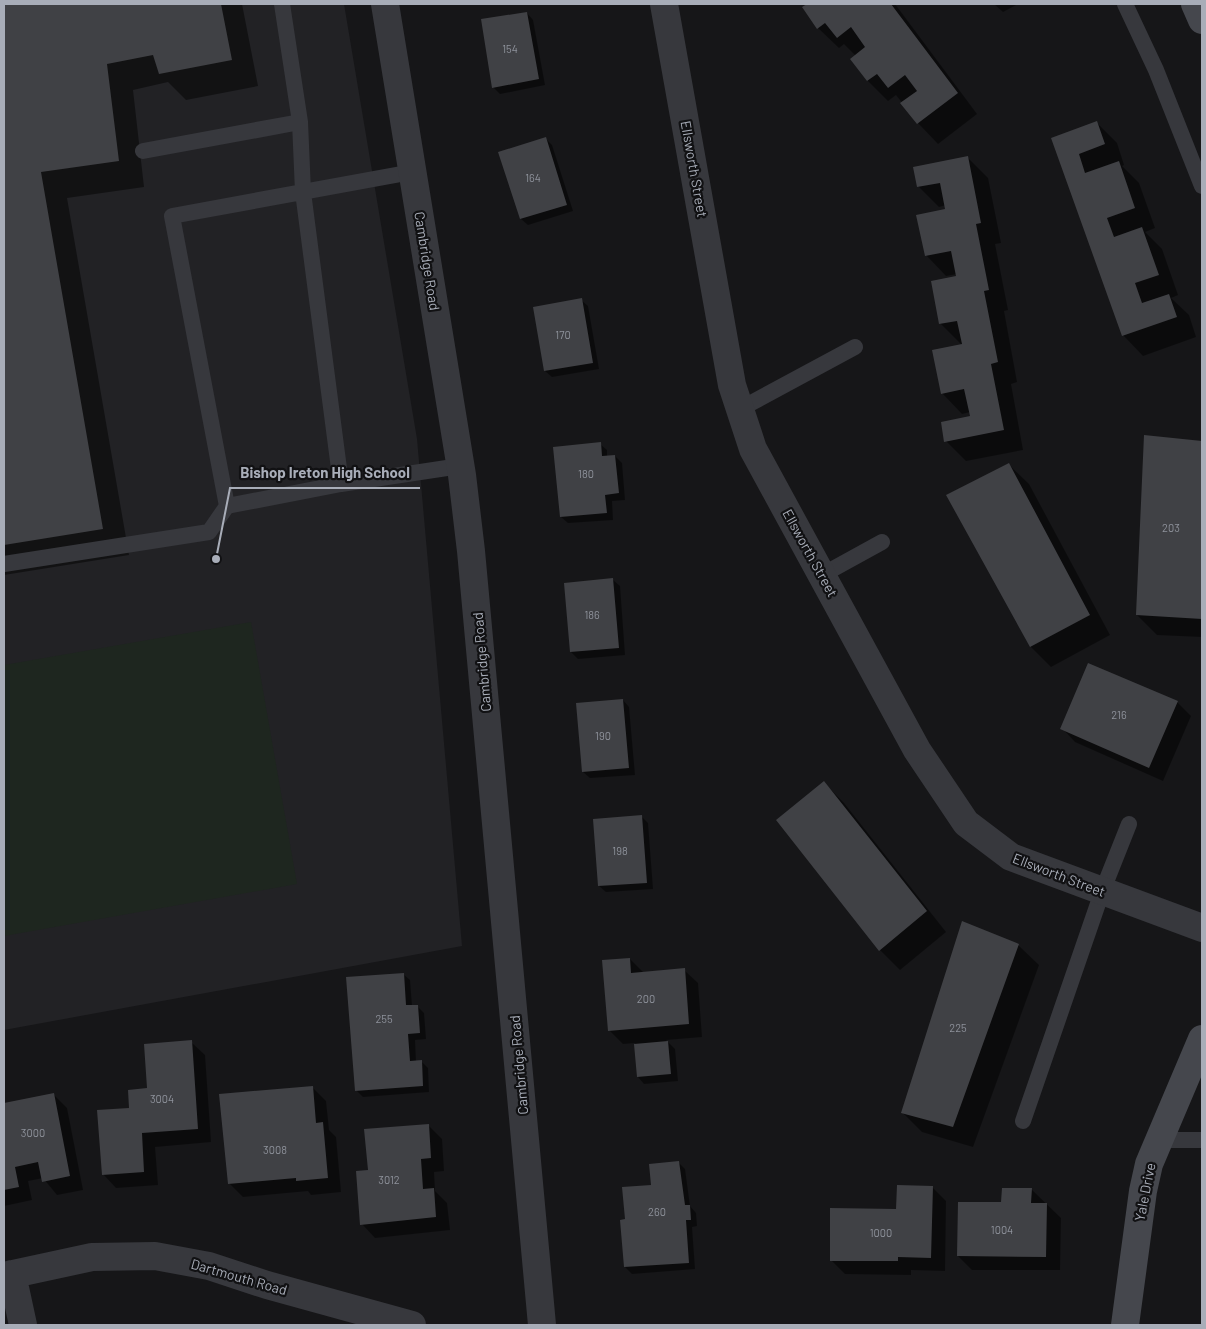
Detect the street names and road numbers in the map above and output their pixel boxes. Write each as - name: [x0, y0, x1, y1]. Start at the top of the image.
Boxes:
- street label: Ellsworth Street: [678, 119, 711, 218]
- street label: Cambridge Road: [411, 210, 444, 312]
- street label: Ellsworth Street: [779, 506, 842, 600]
- street label: Cambridge Road: [469, 612, 494, 712]
- street label: Ellsworth Street: [1011, 849, 1108, 900]
- street label: Cambridge Road: [506, 1015, 531, 1115]
- street label: Yale Drive: [1131, 1161, 1158, 1223]
- street label: Dartmouth Road: [189, 1255, 289, 1298]

